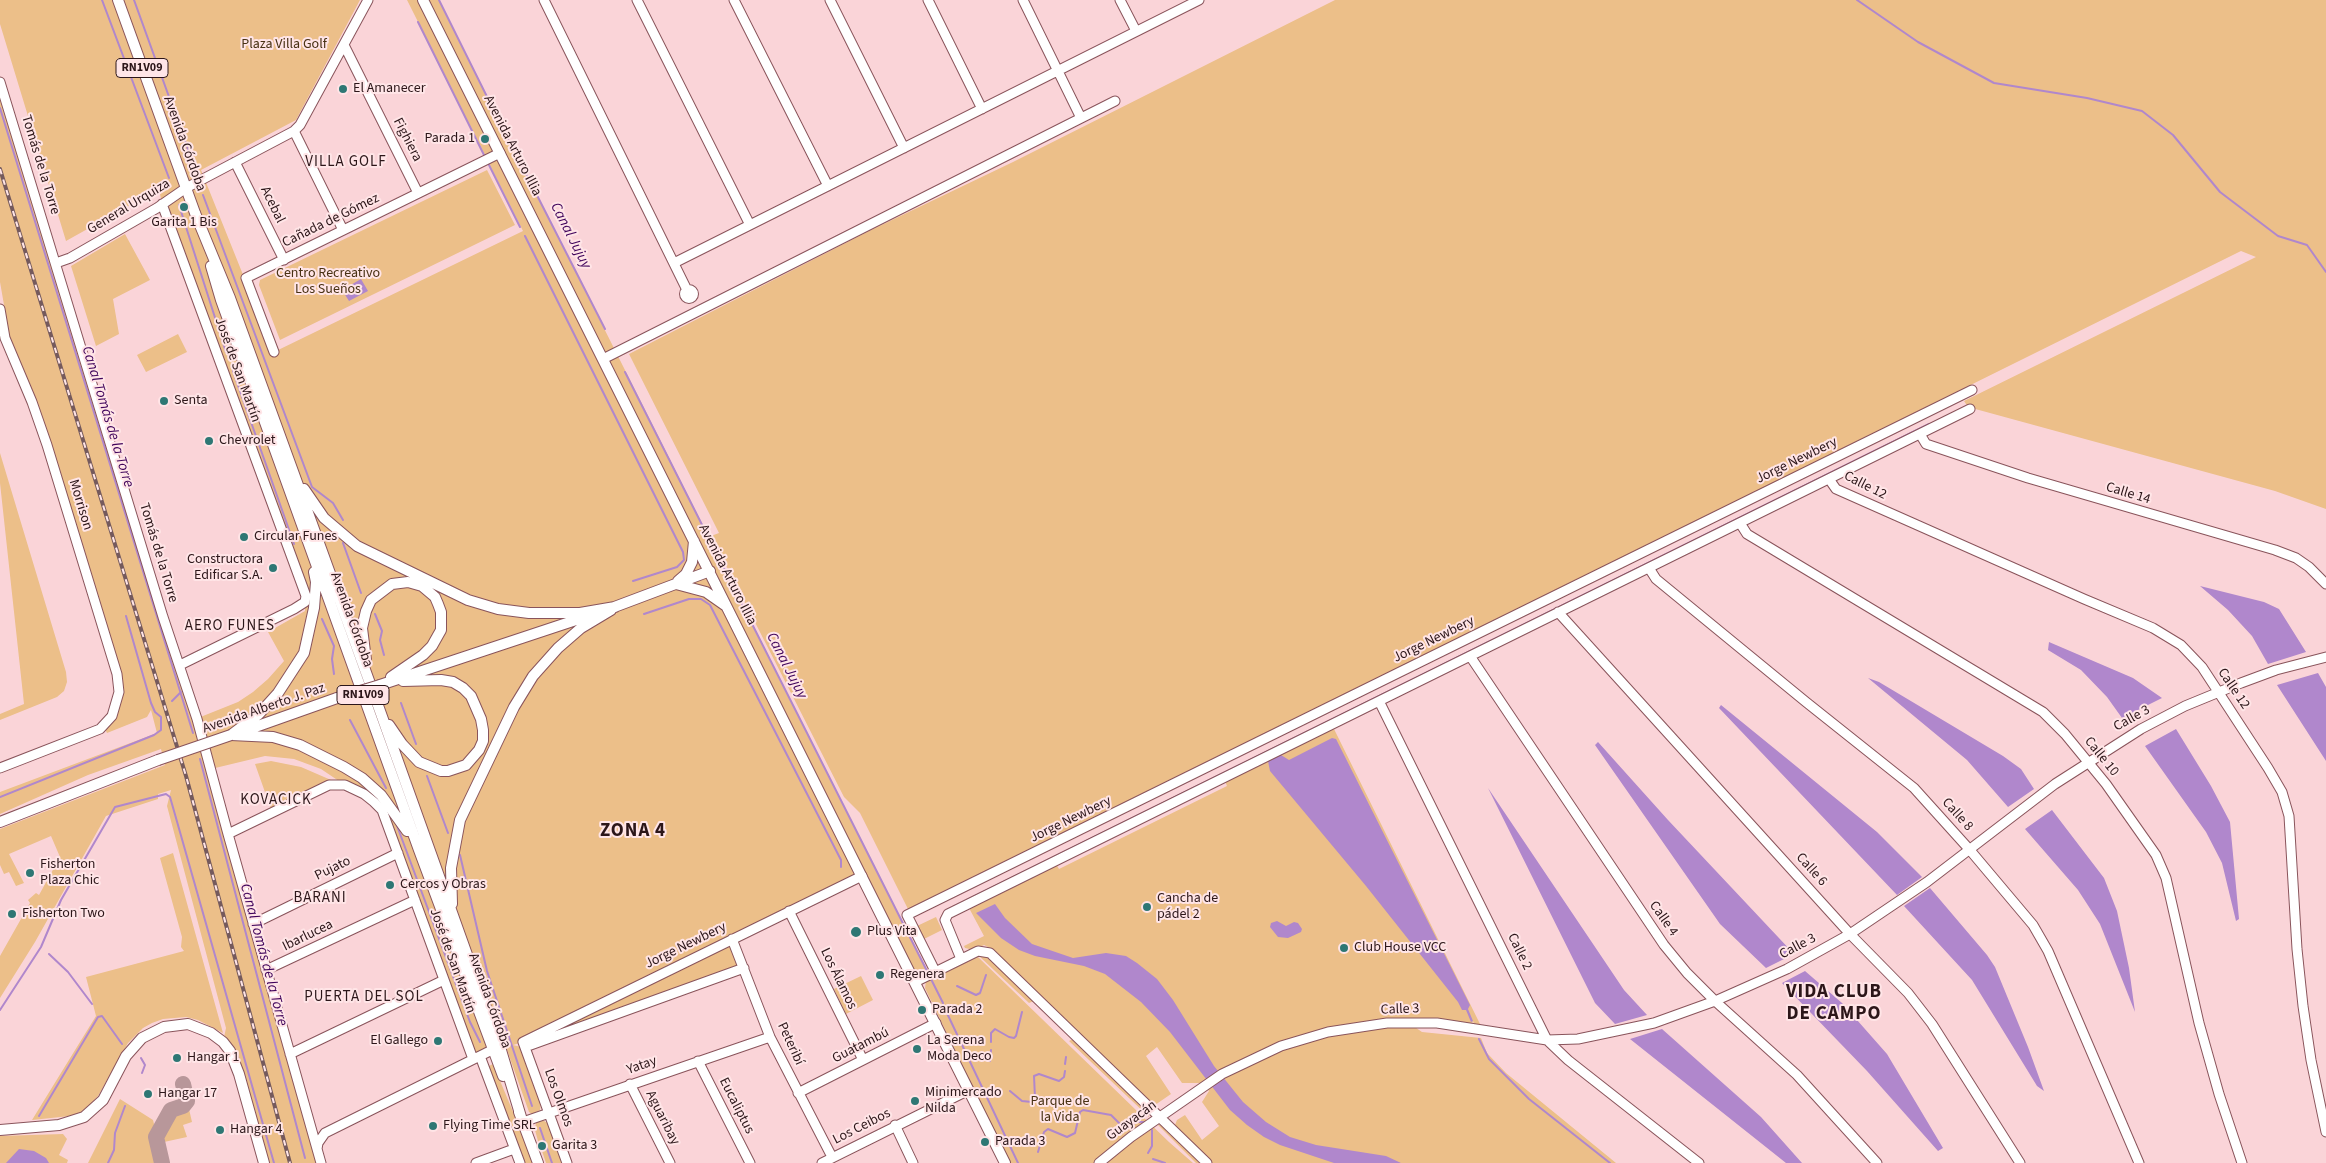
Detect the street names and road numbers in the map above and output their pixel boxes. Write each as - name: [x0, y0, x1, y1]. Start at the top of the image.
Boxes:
- road number: RN1V09: [116, 58, 168, 78]
- street label: Avenida Arturo Illia: [479, 93, 545, 199]
- street label: Avenida Córdoba: [159, 94, 209, 194]
- street label: Tomás de la Torre: [17, 113, 63, 217]
- street label: Fighiera: [389, 115, 425, 165]
- street label: General Urquiza: [85, 176, 173, 238]
- street label: Acebal: [256, 184, 288, 226]
- street label: Cañada de Gómez: [280, 190, 382, 252]
- street label: José de San Martín: [210, 315, 264, 425]
- street label: Jorge Newbery: [1754, 434, 1840, 488]
- street label: Calle 12: [1841, 468, 1889, 504]
- street label: Morrison: [64, 478, 96, 532]
- street label: Calle 14: [2104, 479, 2152, 509]
- street label: Tomás de la Torre: [135, 501, 181, 605]
- street label: Avenida Arturo Illia: [694, 522, 760, 628]
- street label: Avenida Córdoba: [326, 570, 376, 670]
- street label: Jorge Newbery: [1391, 613, 1477, 667]
- street label: Calle 12: [2213, 665, 2253, 713]
- street label: Avenida Alberto J. Paz: [201, 680, 327, 738]
- road number: RN1V09: [337, 686, 389, 704]
- street label: Calle 3: [2111, 702, 2153, 736]
- street label: Calle 10: [2080, 734, 2122, 780]
- street label: Jorge Newbery: [1028, 793, 1114, 847]
- street label: Calle 8: [1938, 795, 1976, 835]
- street label: Calle 6: [1792, 850, 1830, 890]
- street label: Pujato: [312, 853, 354, 885]
- street label: Calle 4: [1645, 898, 1681, 940]
- street label: José de San Martín: [425, 906, 479, 1016]
- street label: Ibarlucea: [280, 917, 336, 955]
- street label: Jorge Newbery: [643, 919, 729, 973]
- street label: Calle 3: [1777, 930, 1819, 964]
- street label: Calle 2: [1503, 931, 1535, 973]
- street label: Los Álamos: [816, 946, 860, 1012]
- street label: Avenida Córdoba: [464, 951, 514, 1051]
- street label: Calle 3: [1380, 1001, 1420, 1019]
- street label: Peteribí: [773, 1020, 807, 1068]
- street label: Guatambú: [830, 1025, 892, 1067]
- street label: Yatay: [625, 1053, 659, 1079]
- street label: Los Olmos: [540, 1067, 576, 1129]
- street label: Eucaliptus: [715, 1075, 757, 1137]
- street label: Aguaribay: [641, 1088, 683, 1148]
- street label: Guayacán: [1104, 1097, 1160, 1145]
- street label: Los Ceibos: [830, 1105, 894, 1149]

